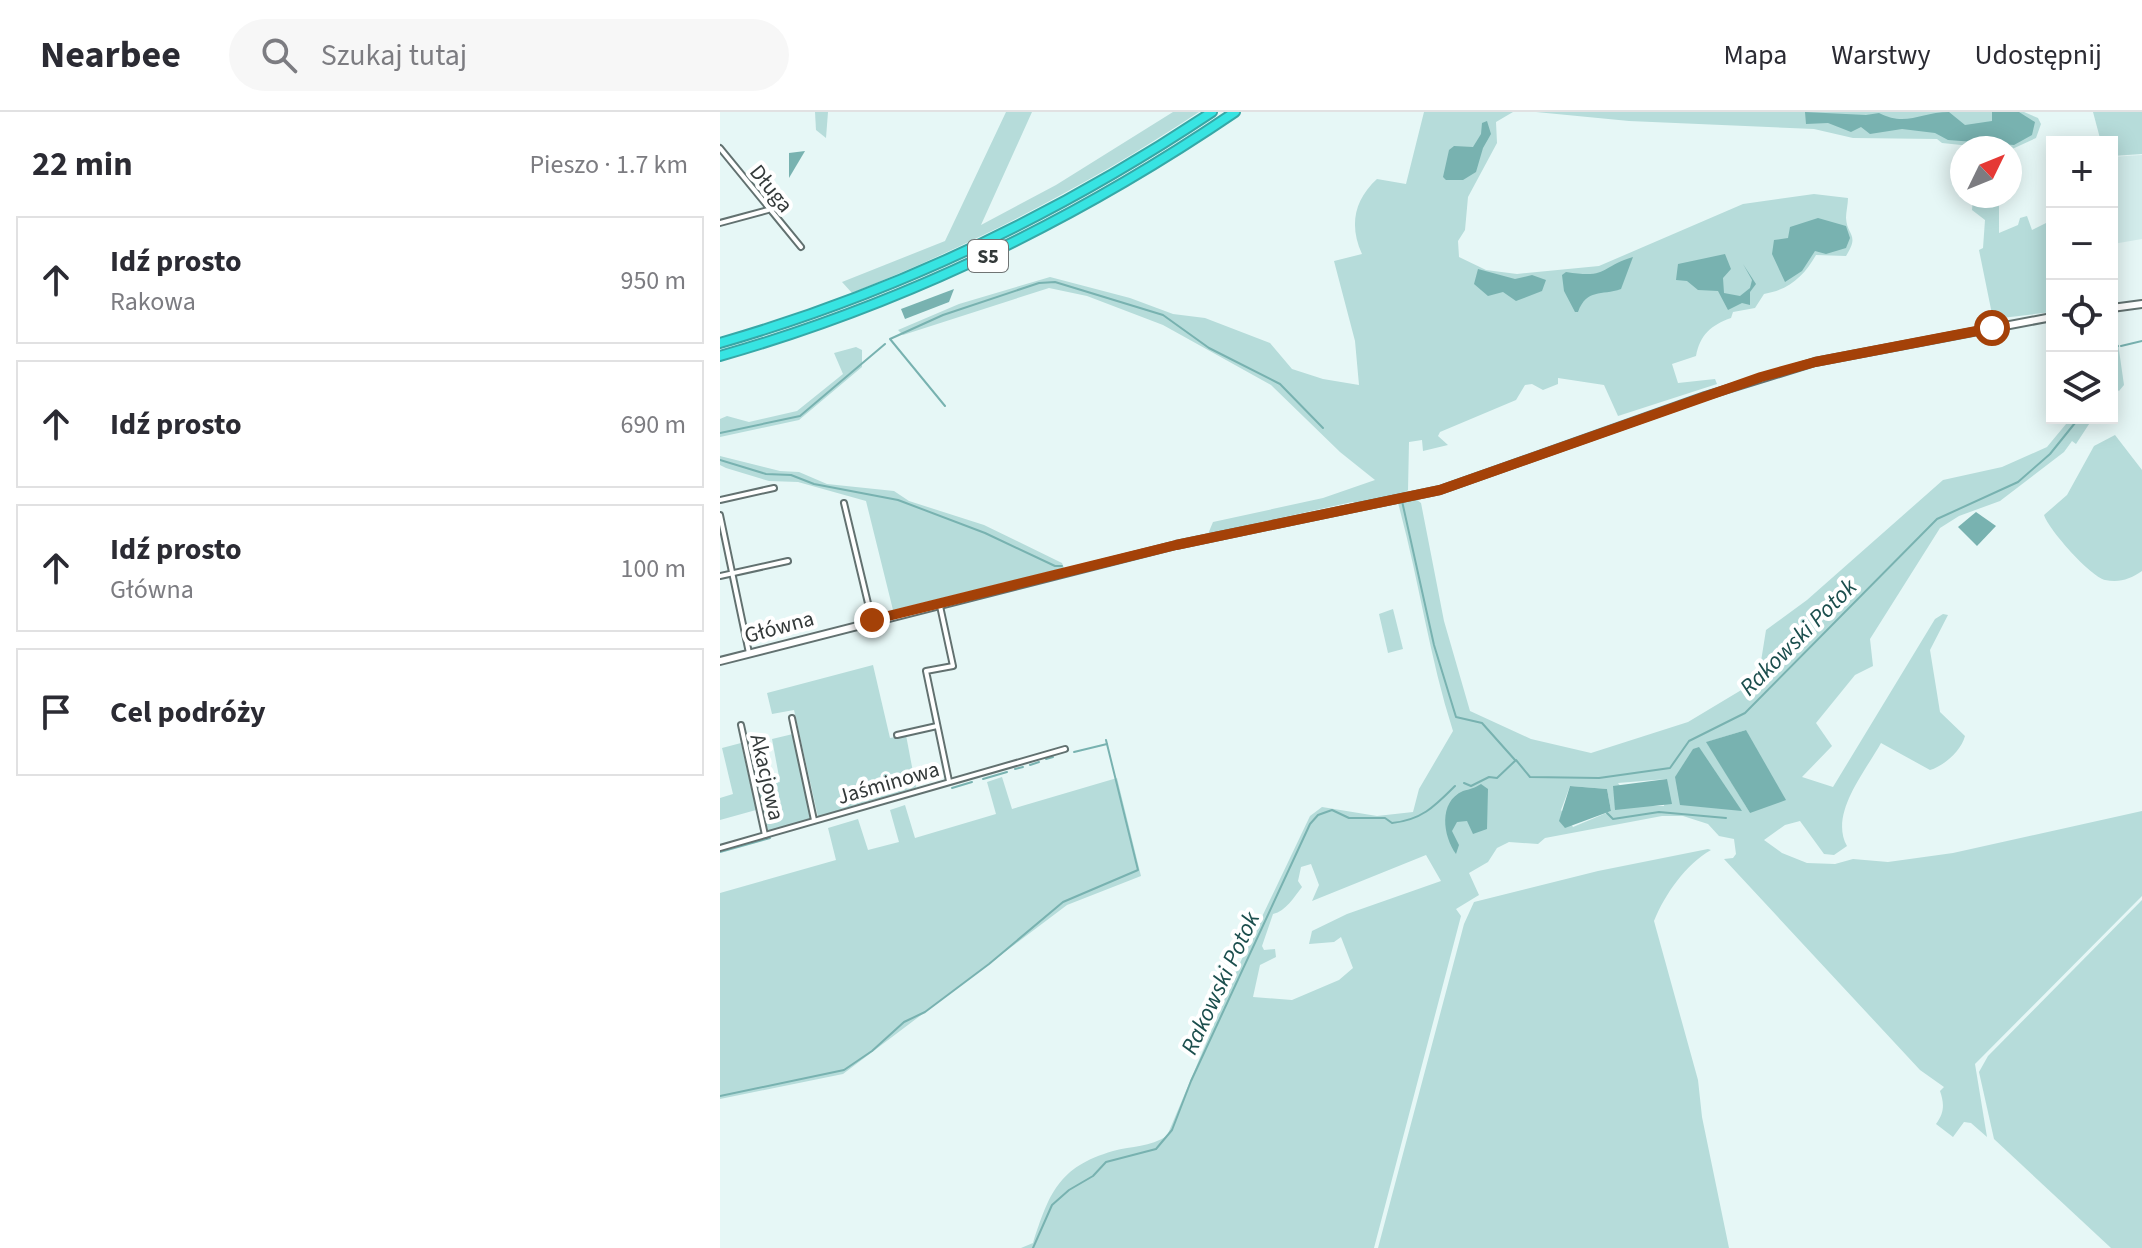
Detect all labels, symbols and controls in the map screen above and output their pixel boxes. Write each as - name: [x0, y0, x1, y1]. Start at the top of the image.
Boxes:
- search box: [229, 19, 789, 91]
- text: Nearbee: [40, 28, 181, 82]
- icon: search: [257, 33, 301, 77]
- text: Szukaj tutaj: [321, 34, 467, 77]
- text: Mapa: [1724, 35, 1787, 75]
- text: Warstwy: [1831, 35, 1930, 75]
- text: Udostępnij: [1974, 35, 2102, 75]
- north arrow: [1950, 136, 2022, 208]
- map controls: [2046, 136, 2118, 424]
- button: +: [2046, 136, 2118, 208]
- text: 22 min: [32, 140, 133, 189]
- text: Pieszo · 1.7 km: [529, 146, 688, 183]
- street label: Długa: [742, 158, 801, 220]
- button: −: [2046, 208, 2118, 280]
- text: Idź prosto: [110, 240, 242, 283]
- road number: S5: [968, 240, 1008, 272]
- icon: ahead: [34, 258, 78, 302]
- text: 950 m: [620, 262, 686, 299]
- button: locate: [2046, 280, 2118, 352]
- text: Rakowa: [110, 283, 196, 320]
- route start: [1974, 310, 2010, 346]
- button: layers: [2046, 352, 2118, 424]
- icon: ahead: [34, 402, 78, 446]
- text: Idź prosto: [110, 403, 242, 446]
- text: 690 m: [620, 406, 686, 443]
- text: Idź prosto: [110, 528, 242, 571]
- icon: ahead: [34, 546, 78, 590]
- text: 100 m: [620, 550, 686, 587]
- water label: Rakowski Potok: [1732, 570, 1866, 704]
- text: Główna: [110, 571, 194, 608]
- street label: Główna: [741, 602, 818, 652]
- route end: [854, 602, 890, 638]
- icon: arrive: [34, 690, 78, 734]
- text: Cel podróży: [110, 691, 266, 734]
- street label: Akacjowa: [742, 731, 792, 824]
- street label: Jaśminowa: [833, 753, 943, 813]
- water label: Rakowski Potok: [1172, 905, 1269, 1060]

